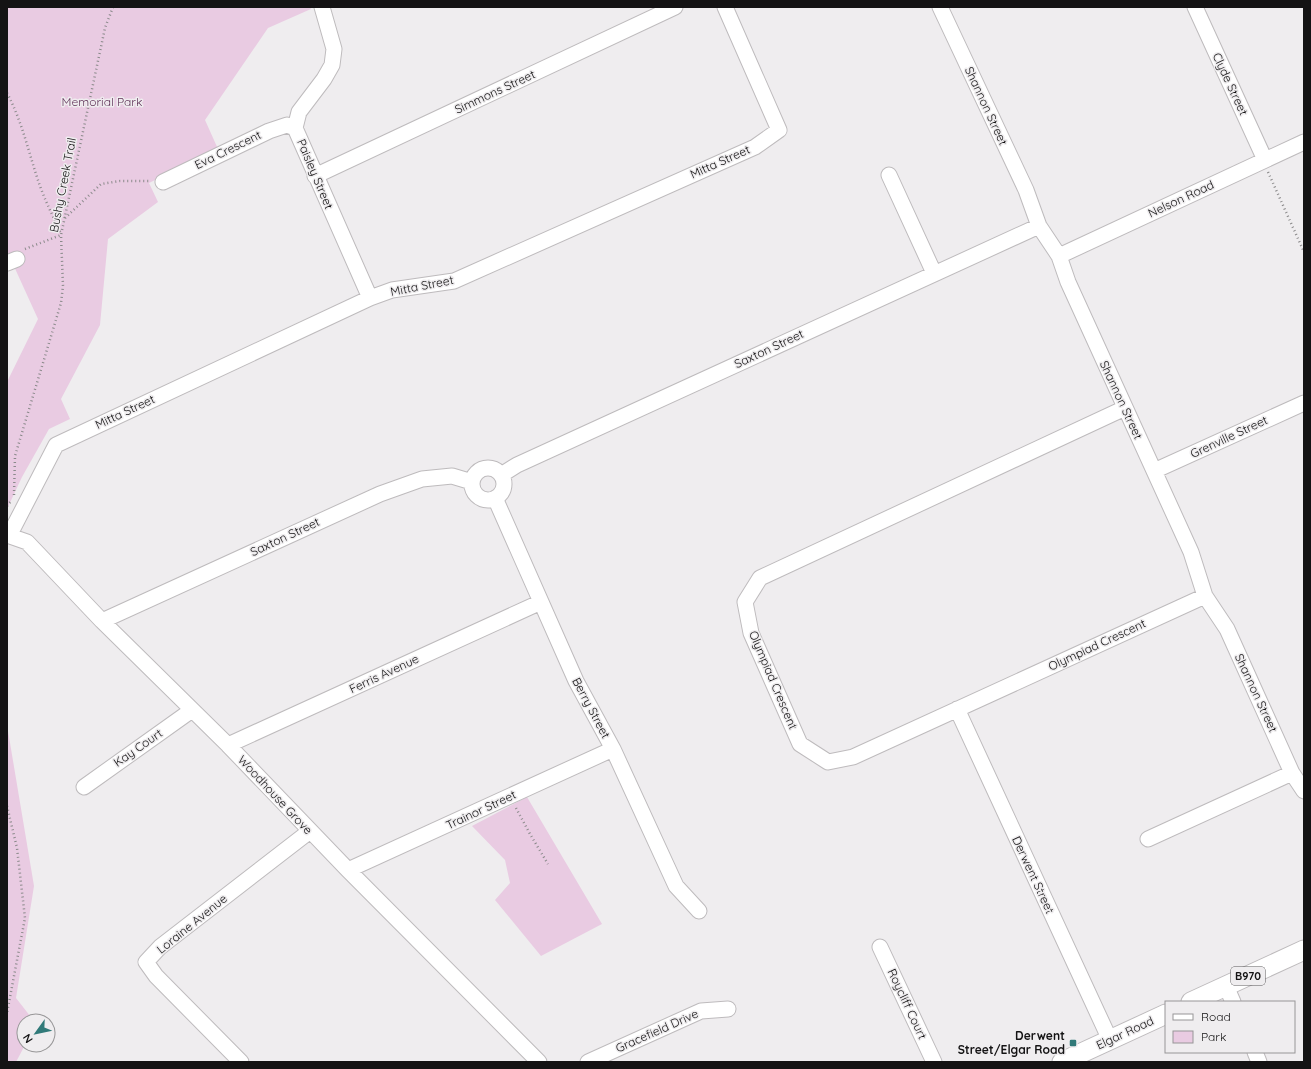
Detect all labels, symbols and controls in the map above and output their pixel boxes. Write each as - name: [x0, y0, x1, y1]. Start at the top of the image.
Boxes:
- street label: Clyde Street: [1209, 50, 1251, 117]
- street label: Shannon Street: [962, 64, 1011, 147]
- street label: Simmons Street: [452, 66, 537, 117]
- park label: Memorial Park: [62, 94, 142, 109]
- street label: Eva Crescent: [192, 127, 263, 172]
- street label: Bushy Creek Trail: [46, 136, 79, 234]
- street label: Paisley Street: [294, 136, 337, 211]
- street label: Mitta Street: [688, 142, 752, 181]
- street label: Nelson Road: [1145, 177, 1216, 220]
- street label: Mitta Street: [389, 272, 455, 299]
- street label: Saxton Street: [732, 326, 806, 371]
- street label: Shannon Street: [1097, 358, 1146, 441]
- street label: Mitta Street: [93, 391, 157, 432]
- street label: Grenville Street: [1188, 412, 1270, 461]
- street label: Saxton Street: [248, 514, 322, 559]
- street label: Olympiad Crescent: [1046, 615, 1148, 674]
- street label: Olympiad Crescent: [746, 628, 801, 731]
- street label: Ferris Avenue: [347, 651, 421, 696]
- street label: Shannon Street: [1232, 651, 1281, 734]
- street label: Berry Street: [569, 675, 614, 741]
- street label: Kay Court: [110, 725, 165, 770]
- street label: Woodhouse Grove: [235, 752, 316, 837]
- street label: Trainor Street: [443, 787, 518, 832]
- street label: Derwent Street: [1009, 834, 1058, 916]
- street label: Loraine Avenue: [154, 891, 230, 956]
- street label: Roycliff Court: [885, 966, 930, 1041]
- road number: B970: [1231, 967, 1265, 985]
- legend: [1165, 1001, 1295, 1053]
- street label: Gracefield Drive: [613, 1006, 701, 1055]
- text: Road: [1201, 1009, 1231, 1024]
- north arrow: [16, 1013, 56, 1053]
- street label: Elgar Road: [1094, 1013, 1156, 1052]
- place label: Derwent Street/Elgar Road: [958, 1028, 1065, 1057]
- text: Park: [1201, 1029, 1226, 1044]
- text: N: [20, 1031, 36, 1046]
- marker: Derwent Street/Elgar Road: [1068, 1038, 1078, 1048]

